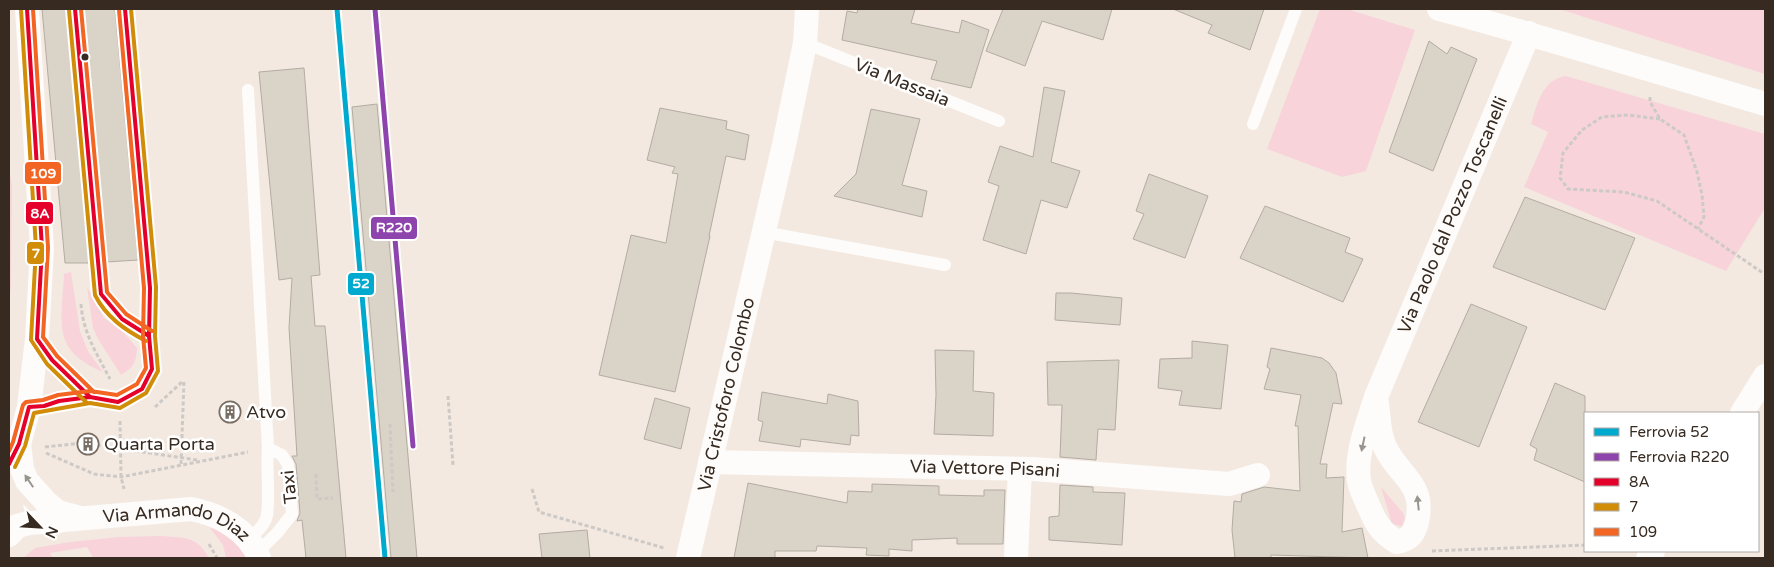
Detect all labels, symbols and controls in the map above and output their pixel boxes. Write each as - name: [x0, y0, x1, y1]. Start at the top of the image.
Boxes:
- unlabelled marker: [80, 52, 90, 62]
- street label: Via Massaia: [851, 53, 953, 111]
- street label: Via Paolo dal Pozzo Toscanelli: [1393, 93, 1512, 337]
- line badge: 109: [24, 161, 62, 185]
- text: 109: [30, 165, 56, 182]
- line badge: 8A: [25, 201, 54, 225]
- text: 8A: [30, 205, 50, 222]
- line badge: R220: [370, 216, 418, 240]
- text: R220: [376, 219, 412, 236]
- line badge: 7: [26, 241, 45, 265]
- text: 7: [32, 245, 41, 262]
- line badge: 52: [347, 272, 375, 296]
- text: 52: [352, 275, 370, 292]
- street label: Via Cristoforo Colombo: [693, 295, 759, 494]
- building icon: Atvo: [218, 400, 242, 424]
- place label: Atvo: [246, 401, 286, 423]
- legend: [1584, 412, 1759, 552]
- text: Ferrovia 52: [1629, 423, 1709, 441]
- building icon: Quarta Porta: [76, 432, 100, 456]
- place label: Quarta Porta: [104, 433, 215, 455]
- one-way arrow: [1359, 437, 1367, 452]
- text: Ferrovia R220: [1629, 448, 1729, 466]
- street label: Via Vettore Pisani: [910, 455, 1061, 482]
- street label: Taxi: [276, 469, 302, 505]
- text: 8A: [1629, 473, 1650, 491]
- one-way arrow: [24, 474, 34, 488]
- one-way arrow: [1414, 494, 1422, 510]
- street label: Via Armando Diaz: [102, 498, 255, 546]
- text: 7: [1629, 498, 1638, 516]
- north arrow: [15, 502, 65, 552]
- text: 109: [1629, 523, 1657, 541]
- text: N: [41, 524, 61, 541]

